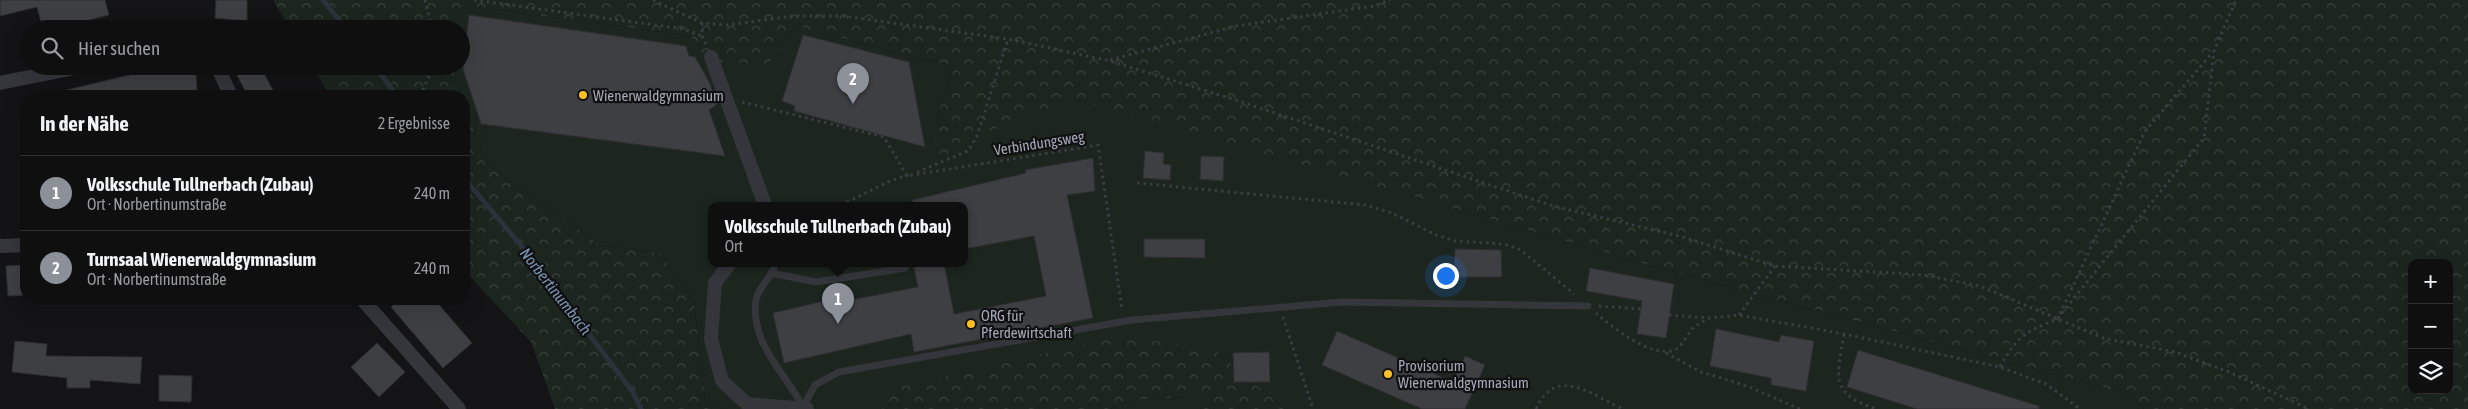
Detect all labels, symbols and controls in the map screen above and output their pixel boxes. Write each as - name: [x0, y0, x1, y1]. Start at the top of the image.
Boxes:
- search box: [20, 20, 470, 75]
- icon: search: [38, 34, 66, 62]
- text: Hier suchen: [78, 37, 160, 59]
- pin: 2: [837, 63, 869, 104]
- place label: Wienerwaldgymnasium: [593, 87, 724, 104]
- marker: Wienerwaldgymnasium: [577, 89, 589, 101]
- text: In der Nähe: [40, 111, 129, 135]
- text: 2 Ergebnisse: [378, 114, 450, 132]
- street label: Verbindungsweg: [993, 127, 1086, 159]
- text: Volksschule Tullnerbach (Zubau): [87, 173, 314, 195]
- text: 1: [52, 184, 60, 202]
- text: 240 m: [414, 184, 450, 202]
- text: Ort · Norbertinumstraße: [87, 195, 227, 213]
- popup: [708, 202, 968, 267]
- text: Volksschule Tullnerbach (Zubau): [725, 215, 951, 237]
- text: Ort: [725, 237, 743, 255]
- water label: Norbertinumbach: [517, 244, 596, 338]
- text: Turnsaal Wienerwaldgymnasium: [87, 248, 316, 270]
- text: 2: [52, 259, 60, 277]
- text: 240 m: [414, 259, 450, 277]
- map controls: [2408, 259, 2453, 394]
- button: +: [2408, 259, 2453, 304]
- your location: [1433, 263, 1459, 289]
- text: Ort · Norbertinumstraße: [87, 270, 227, 288]
- pin: 1: [822, 283, 854, 324]
- button: −: [2408, 304, 2453, 349]
- place label: ORG für Pferdewirtschaft: [981, 307, 1072, 341]
- marker: ORG für Pferdewirtschaft: [965, 318, 977, 330]
- button: layers: [2408, 349, 2453, 394]
- place label: Provisorium Wienerwaldgymnasium: [1398, 357, 1529, 391]
- marker: Provisorium Wienerwaldgymnasium: [1382, 368, 1394, 380]

